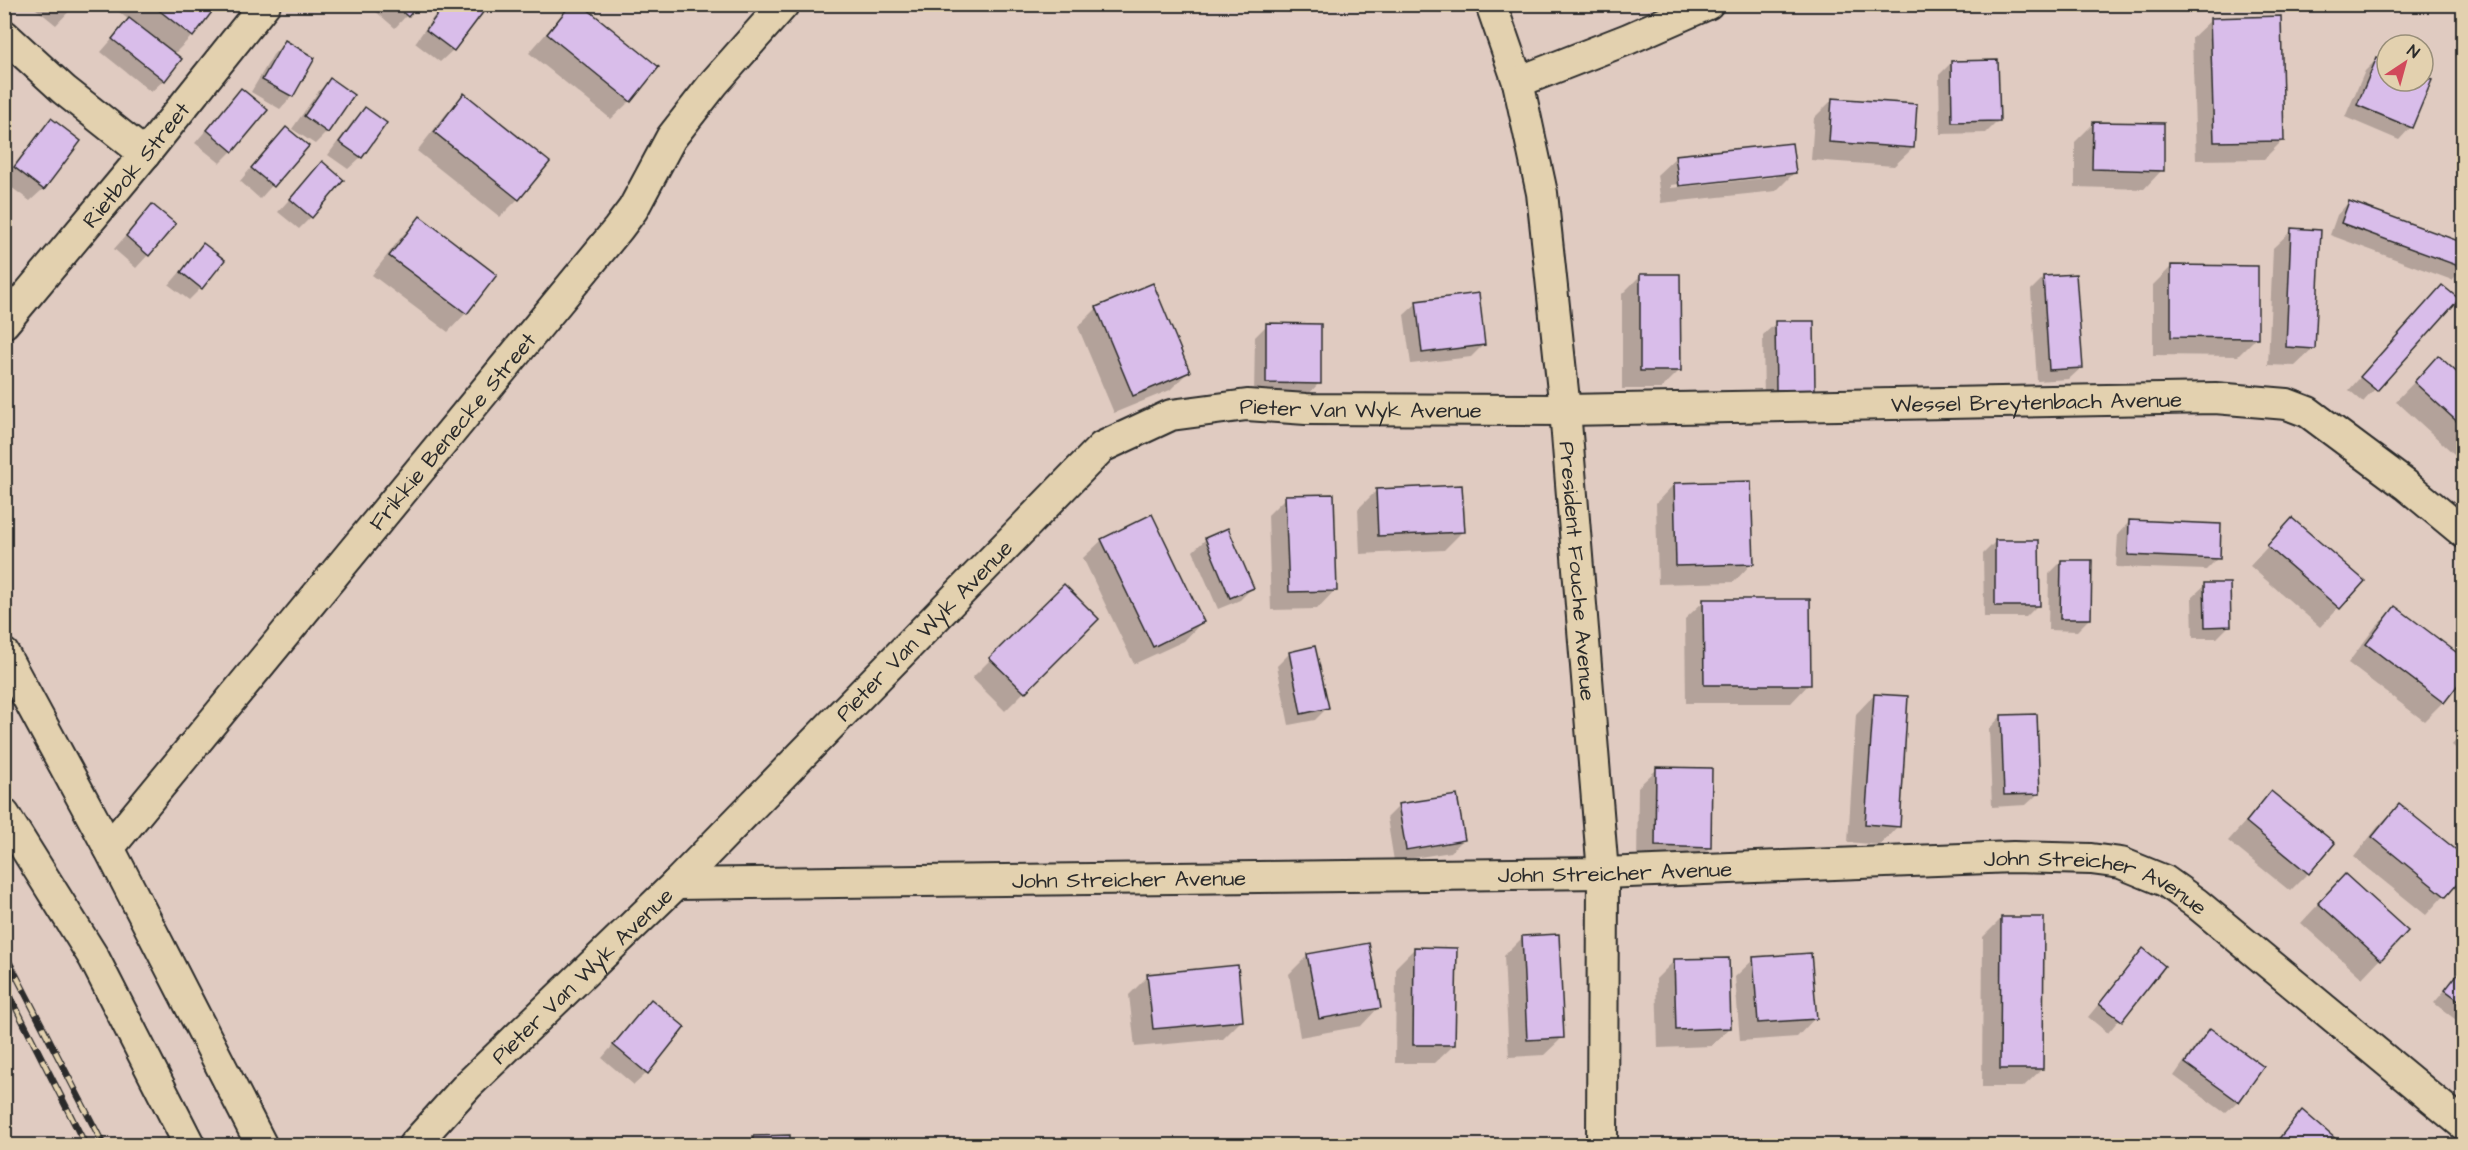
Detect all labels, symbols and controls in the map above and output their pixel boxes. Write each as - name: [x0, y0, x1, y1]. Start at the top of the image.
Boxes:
- north arrow: [2375, 33, 2435, 93]
- text: N: [2403, 40, 2424, 64]
- street label: Rietbok Street: [76, 96, 198, 235]
- street label: Frikkie Benecke Street: [362, 326, 544, 538]
- street label: Wessel Breytenbach Avenue: [1891, 385, 2182, 421]
- street label: Pieter Van Wyk Avenue: [1238, 390, 1482, 427]
- street label: President Fouche Avenue: [1551, 440, 1603, 702]
- street label: Pieter Van Wyk Avenue: [829, 533, 1020, 729]
- street label: John Streicher Avenue: [1983, 843, 2213, 923]
- street label: John Streicher Avenue: [1498, 854, 1733, 891]
- street label: John Streicher Avenue: [1012, 863, 1246, 897]
- street label: Pieter Van Wyk Avenue: [485, 881, 681, 1072]

